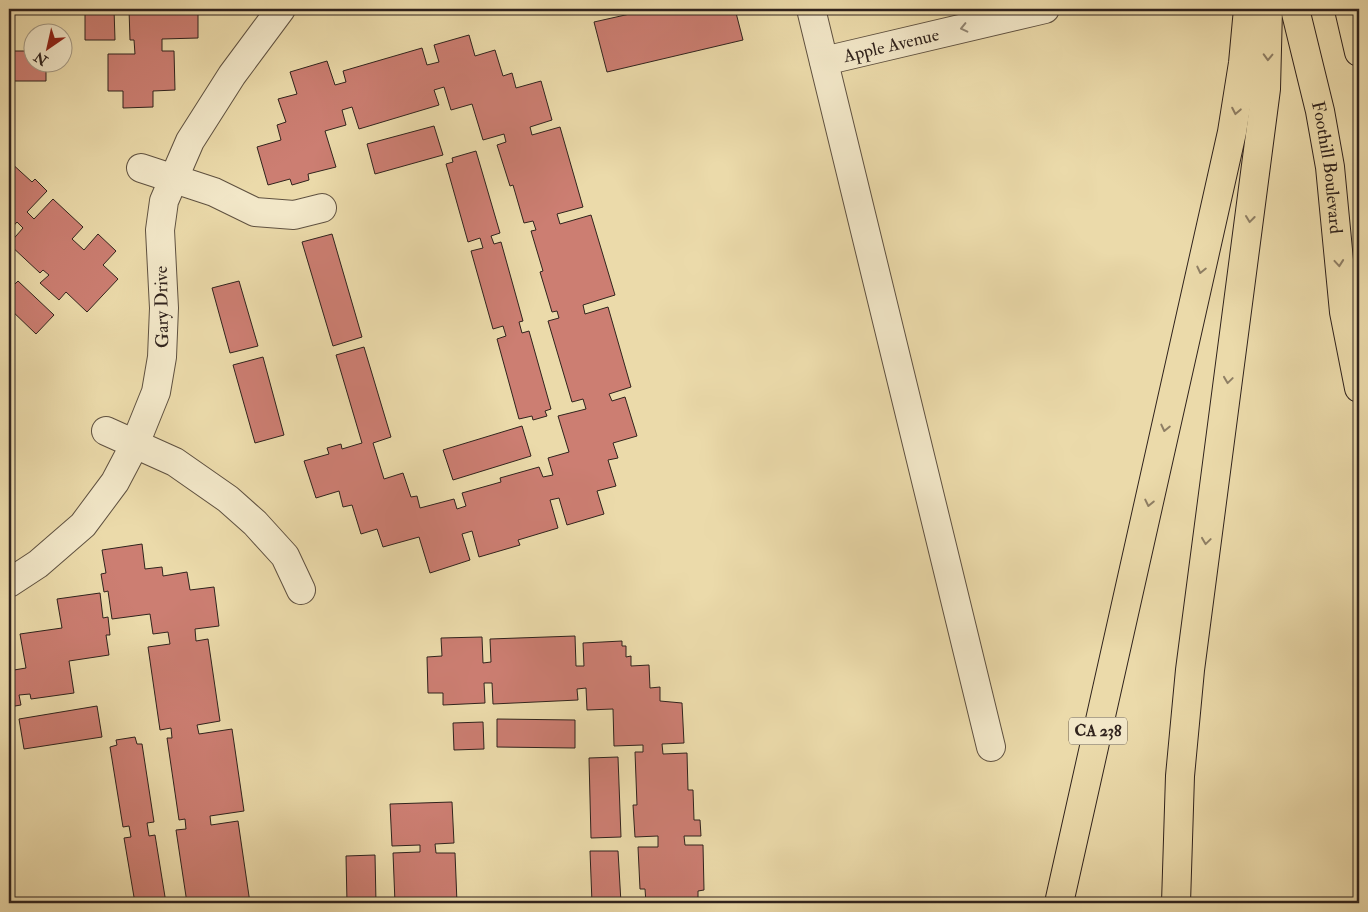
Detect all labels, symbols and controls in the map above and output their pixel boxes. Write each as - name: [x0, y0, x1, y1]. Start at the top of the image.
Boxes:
- north arrow: [22, 22, 72, 72]
- one-way arrow: [959, 22, 968, 33]
- street label: Apple Avenue: [840, 23, 942, 68]
- text: N: [31, 48, 52, 69]
- one-way arrow: [1263, 54, 1273, 62]
- street label: Foothill Boulevard: [1306, 99, 1348, 235]
- one-way arrow: [1231, 107, 1241, 116]
- one-way arrow: [1245, 215, 1255, 223]
- one-way arrow: [1333, 259, 1344, 267]
- street label: Gary Drive: [150, 265, 174, 348]
- one-way arrow: [1196, 265, 1207, 274]
- one-way arrow: [1223, 376, 1234, 384]
- one-way arrow: [1160, 424, 1171, 433]
- one-way arrow: [1144, 499, 1154, 508]
- one-way arrow: [1201, 537, 1212, 545]
- road number: CA 238: [1069, 718, 1127, 744]

